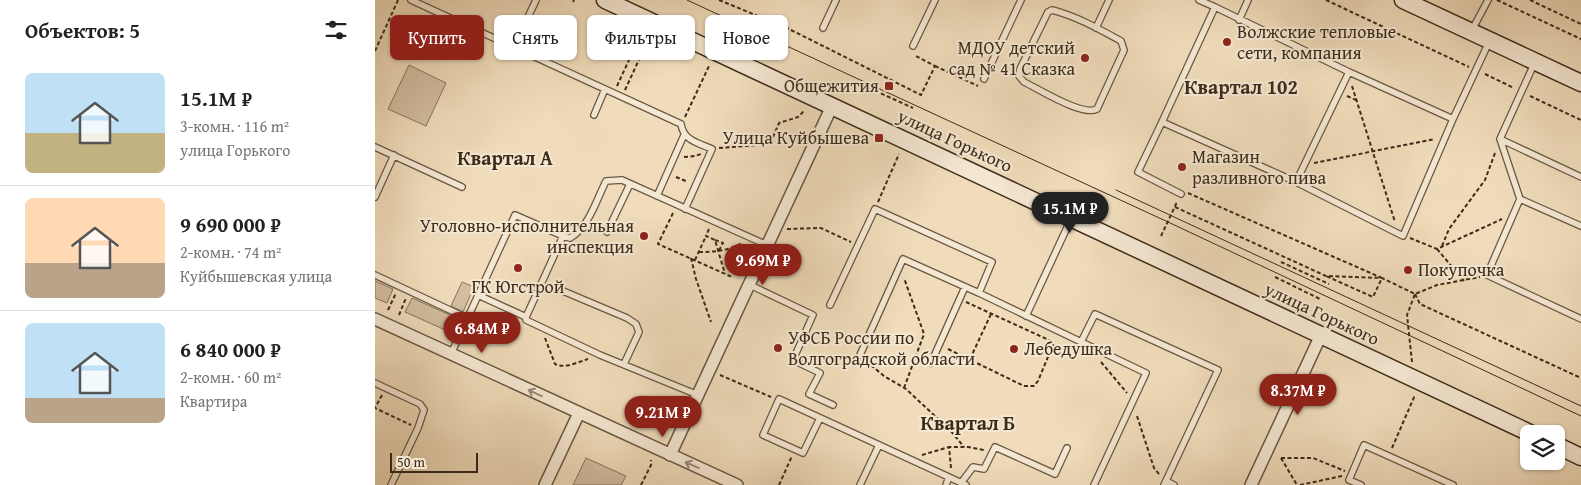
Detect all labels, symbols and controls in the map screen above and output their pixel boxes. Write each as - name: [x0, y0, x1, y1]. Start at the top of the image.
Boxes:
- text: Объектов: 5: [25, 15, 140, 46]
- chip: Купить: [390, 15, 484, 60]
- chip: Снять: [494, 15, 577, 60]
- chip: Фильтры: [587, 15, 695, 60]
- chip: Новое: [705, 15, 788, 60]
- icon: filters: [322, 16, 350, 44]
- place label: Волжские тепловые сети, компания: [1237, 18, 1396, 66]
- place label: МДОУ детский сад № 41 Сказка: [949, 34, 1075, 82]
- marker: Волжские тепловые сети, компания: [1221, 36, 1233, 48]
- marker: МДОУ детский сад № 41 Сказка: [1079, 52, 1091, 64]
- place label: Общежития: [784, 72, 879, 99]
- district label: Квартал 102: [1184, 72, 1298, 101]
- marker: Общежития: [883, 80, 895, 92]
- text: 15.1M ₽: [180, 83, 252, 114]
- icon: home: [65, 93, 125, 153]
- street label: улица Горького: [892, 102, 1017, 179]
- text: 3-комн. · 116 m²: [180, 114, 289, 138]
- place label: Улица Куйбышева: [722, 124, 869, 151]
- marker: Улица Куйбышева: [873, 132, 885, 144]
- text: улица Горького: [180, 138, 290, 162]
- district label: Квартал А: [457, 143, 553, 172]
- place label: Магазин разливного пива: [1192, 143, 1327, 191]
- marker: Магазин разливного пива: [1176, 161, 1188, 173]
- pin: 15.1M ₽: [1024, 192, 1116, 234]
- text: 15.1M ₽: [1043, 196, 1097, 220]
- text: 9 690 000 ₽: [180, 209, 281, 240]
- place label: Уголовно-исполнительная инспекция: [420, 212, 634, 260]
- icon: home: [65, 218, 125, 278]
- marker: Уголовно-исполнительная инспекция: [638, 230, 650, 242]
- text: 2-комн. · 74 m²: [180, 240, 281, 264]
- pin: 9.69M ₽: [717, 244, 809, 286]
- text: 9.69M ₽: [736, 248, 790, 272]
- place label: Покупочка: [1418, 256, 1505, 283]
- marker: ГК Югстрой: [512, 262, 524, 274]
- text: Куйбышевская улица: [180, 264, 332, 288]
- marker: Покупочка: [1402, 264, 1414, 276]
- place label: ГК Югстрой: [471, 273, 565, 300]
- street label: улица Горького: [1259, 275, 1384, 352]
- pin: 6.84M ₽: [436, 312, 528, 354]
- text: 6.84M ₽: [455, 316, 509, 340]
- place label: УФСБ России по Волгоградской области: [788, 324, 976, 372]
- text: 6 840 000 ₽: [180, 334, 281, 365]
- place label: Лебедушка: [1024, 335, 1113, 362]
- marker: УФСБ России по Волгоградской области: [772, 342, 784, 354]
- icon: home: [65, 343, 125, 403]
- marker: Лебедушка: [1008, 343, 1020, 355]
- text: 2-комн. · 60 m²: [180, 365, 281, 389]
- pin: 8.37M ₽: [1252, 374, 1344, 416]
- text: 8.37M ₽: [1271, 378, 1325, 402]
- one-way arrow: [528, 387, 543, 397]
- text: Квартира: [180, 389, 247, 413]
- pin: 9.21M ₽: [617, 396, 709, 438]
- text: 9.21M ₽: [636, 400, 690, 424]
- district label: Квартал Б: [921, 408, 1015, 437]
- map controls: [1520, 425, 1565, 470]
- button: layers: [1520, 425, 1565, 470]
- scale bar: [390, 450, 477, 473]
- text: 50 m: [397, 452, 425, 472]
- one-way arrow: [685, 460, 700, 469]

